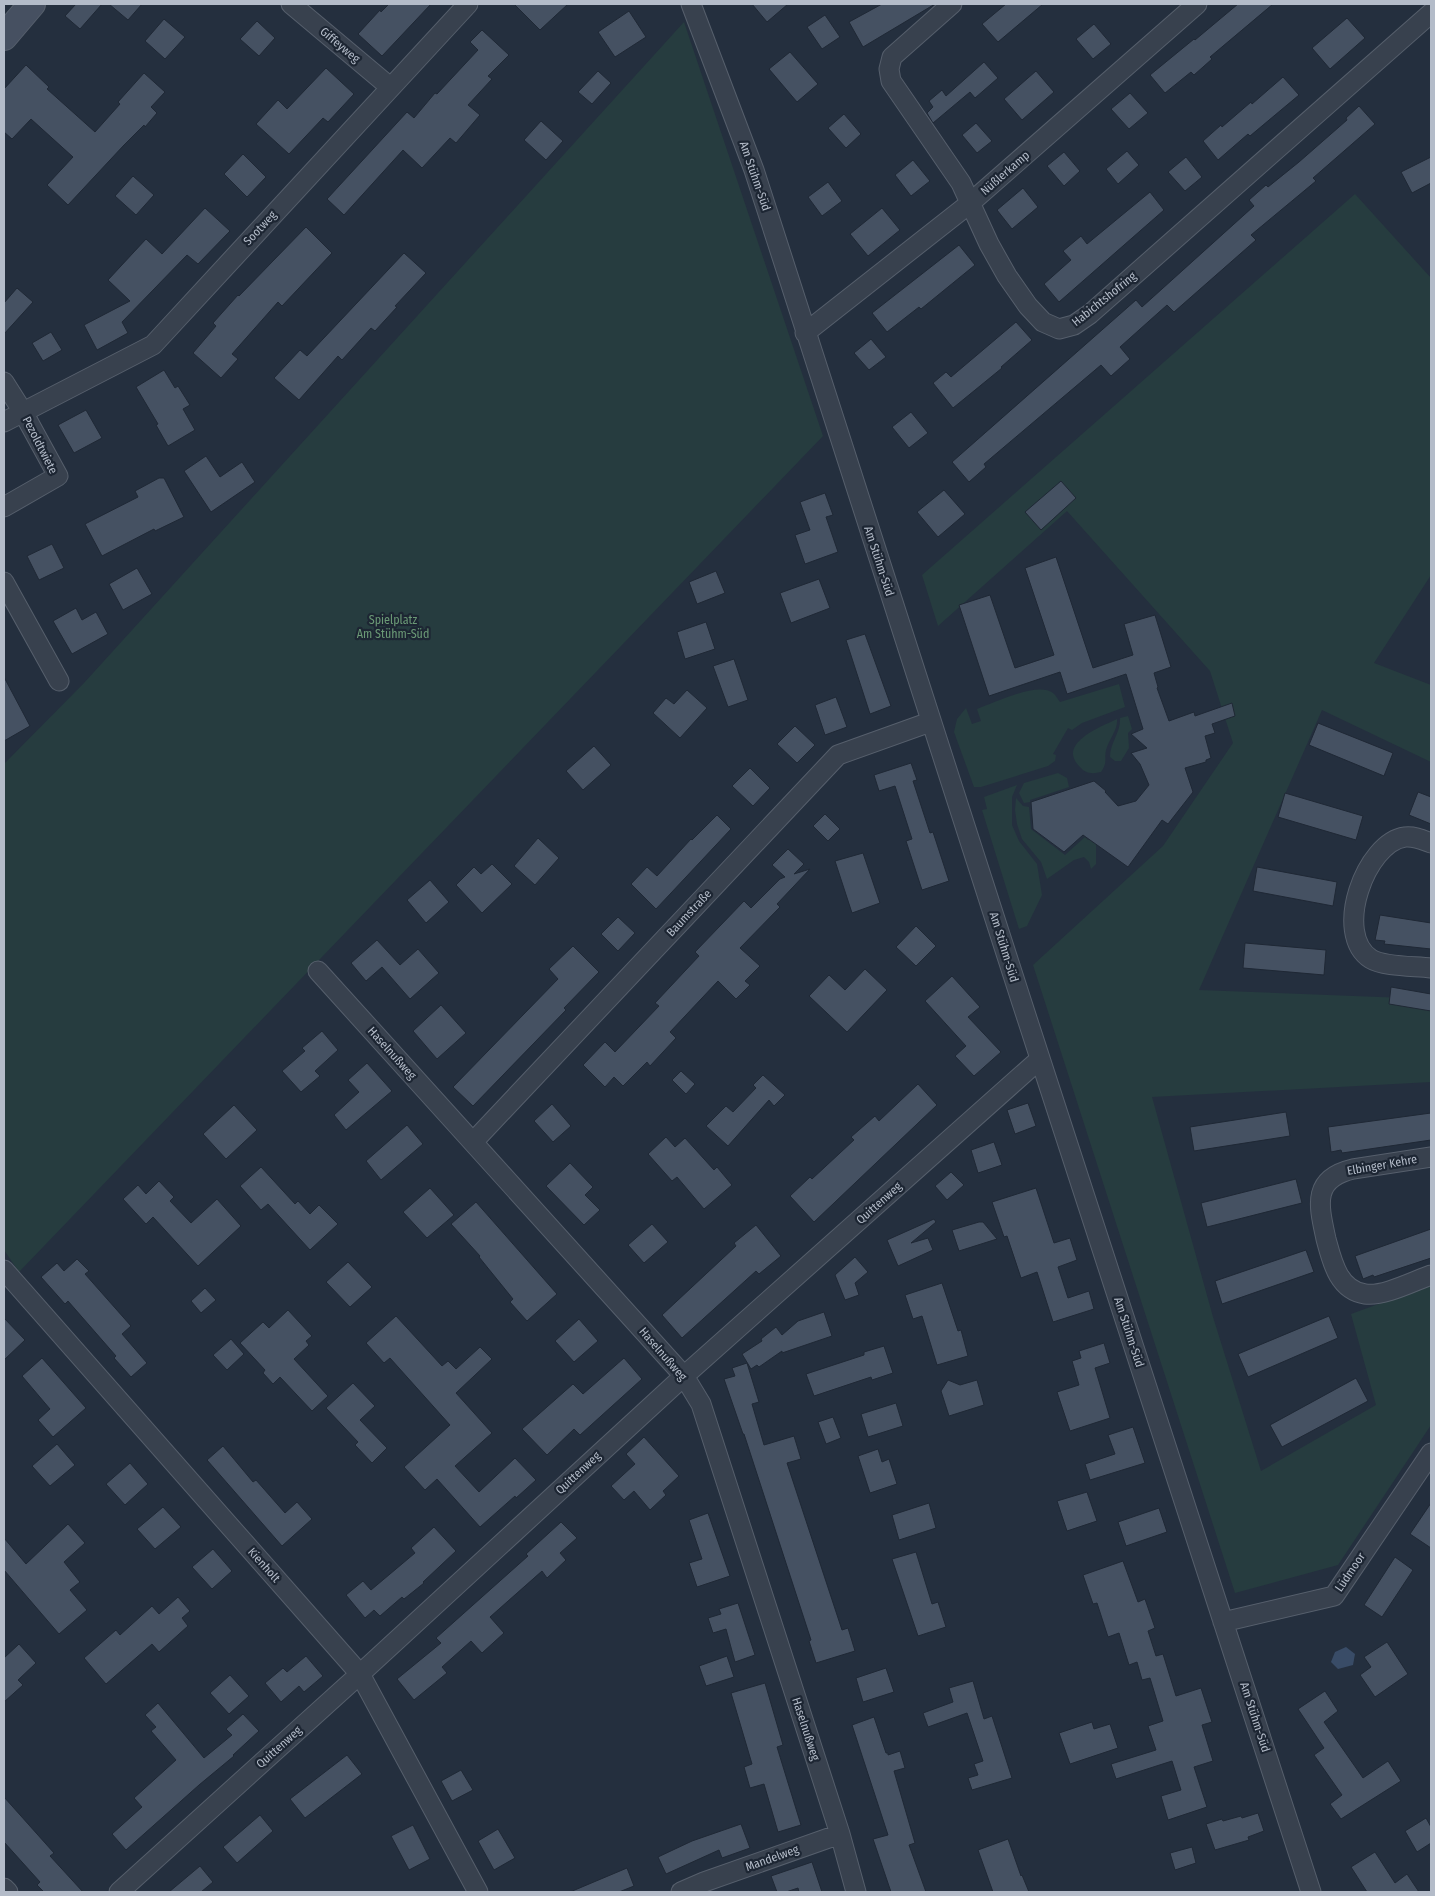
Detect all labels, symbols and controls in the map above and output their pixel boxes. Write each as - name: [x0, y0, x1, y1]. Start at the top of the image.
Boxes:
- street label: Giffeyweg: [317, 24, 363, 66]
- street label: Am Stühm-Süd: [737, 139, 773, 213]
- street label: Nüßlerkamp: [978, 148, 1032, 198]
- street label: Sootweg: [241, 208, 280, 248]
- street label: Habichtshofring: [1069, 269, 1139, 329]
- street label: Pezoldtwiete: [20, 414, 60, 476]
- street label: Am Stühm-Süd: [861, 524, 897, 598]
- park label: Spielplatz Am Stühm-Süd: [357, 613, 429, 641]
- street label: Baumstraße: [664, 887, 714, 939]
- street label: Am Stühm-Süd: [987, 910, 1021, 984]
- street label: Haselnußweg: [365, 1024, 419, 1082]
- street label: Elbinger Kehre: [1346, 1152, 1418, 1178]
- street label: Quittenweg: [853, 1179, 905, 1227]
- street label: Am Stühm-Süd: [1111, 1295, 1147, 1369]
- street label: Haselnußweg: [636, 1325, 690, 1384]
- street label: Quittenweg: [553, 1448, 604, 1497]
- street label: Kienholt: [245, 1545, 283, 1585]
- street label: Lüdmoor: [1332, 1549, 1369, 1594]
- street label: Am Stühm-Süd: [1237, 1680, 1273, 1754]
- street label: Haselnußweg: [789, 1696, 823, 1763]
- street label: Quittenweg: [253, 1723, 305, 1771]
- street label: Mandelweg: [743, 1842, 801, 1874]

